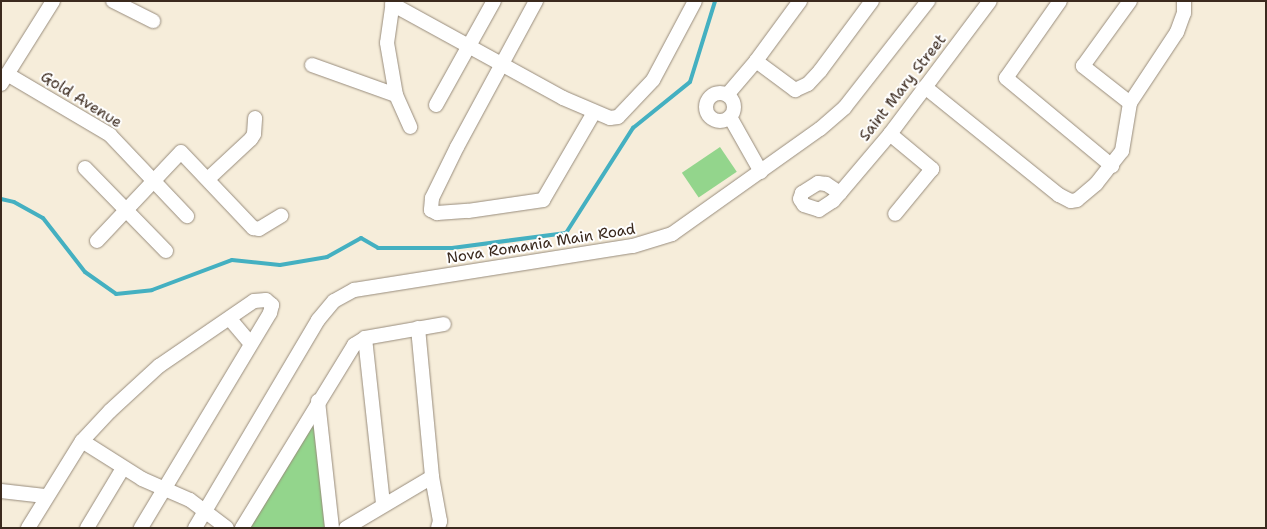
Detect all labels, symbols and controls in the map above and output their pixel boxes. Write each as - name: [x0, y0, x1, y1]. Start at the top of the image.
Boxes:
- street label: Saint Mary Street: [856, 31, 950, 145]
- street label: Gold Avenue: [37, 68, 125, 132]
- street label: Nova Romania Main Road: [445, 220, 637, 268]

